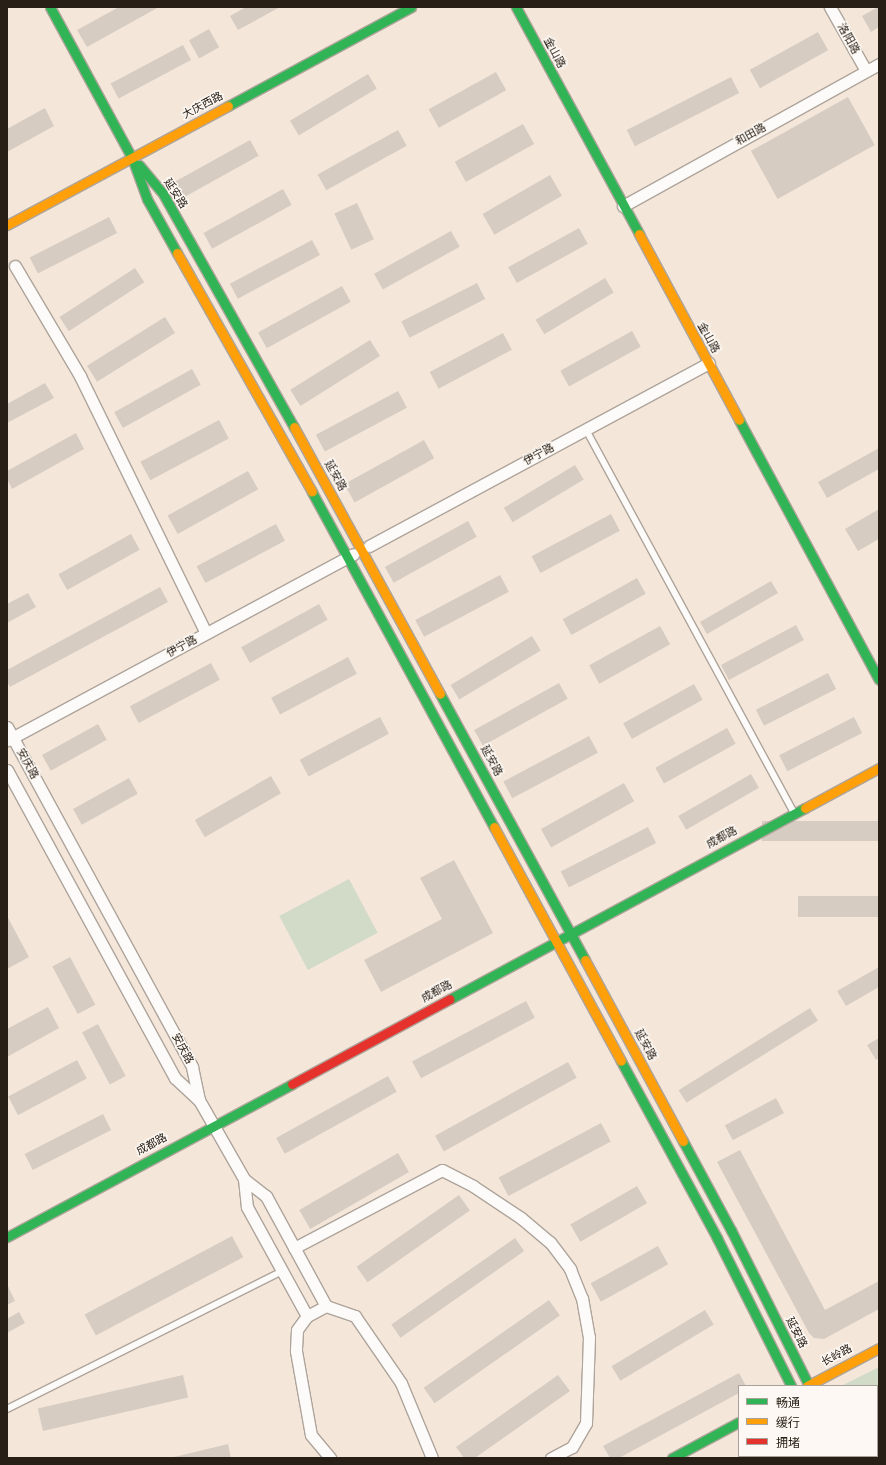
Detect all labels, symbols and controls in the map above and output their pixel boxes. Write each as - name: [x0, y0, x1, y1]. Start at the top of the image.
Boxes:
- street label: 洛阳路: [834, 21, 862, 57]
- street label: 金山路: [540, 35, 568, 71]
- street label: 大庆西路: [180, 90, 226, 122]
- street label: 和田路: [733, 121, 769, 149]
- street label: 延安路: [160, 177, 190, 211]
- street label: 金山路: [694, 320, 722, 356]
- street label: 伊宁路: [521, 441, 557, 469]
- street label: 延安路: [321, 458, 349, 494]
- street label: 伊宁路: [164, 633, 200, 661]
- street label: 延安路: [477, 743, 505, 779]
- street label: 安庆路: [13, 746, 41, 782]
- street label: 成都路: [704, 824, 740, 852]
- street label: 成都路: [419, 978, 455, 1006]
- street label: 延安路: [631, 1027, 659, 1063]
- street label: 安庆路: [168, 1031, 196, 1067]
- street label: 成都路: [134, 1131, 170, 1159]
- street label: 延安路: [783, 1315, 809, 1351]
- street label: 长岭路: [819, 1342, 855, 1370]
- legend: [738, 1385, 878, 1457]
- text: 畅通: [776, 1396, 800, 1410]
- text: 缓行: [776, 1416, 800, 1430]
- text: 拥堵: [776, 1436, 800, 1450]

